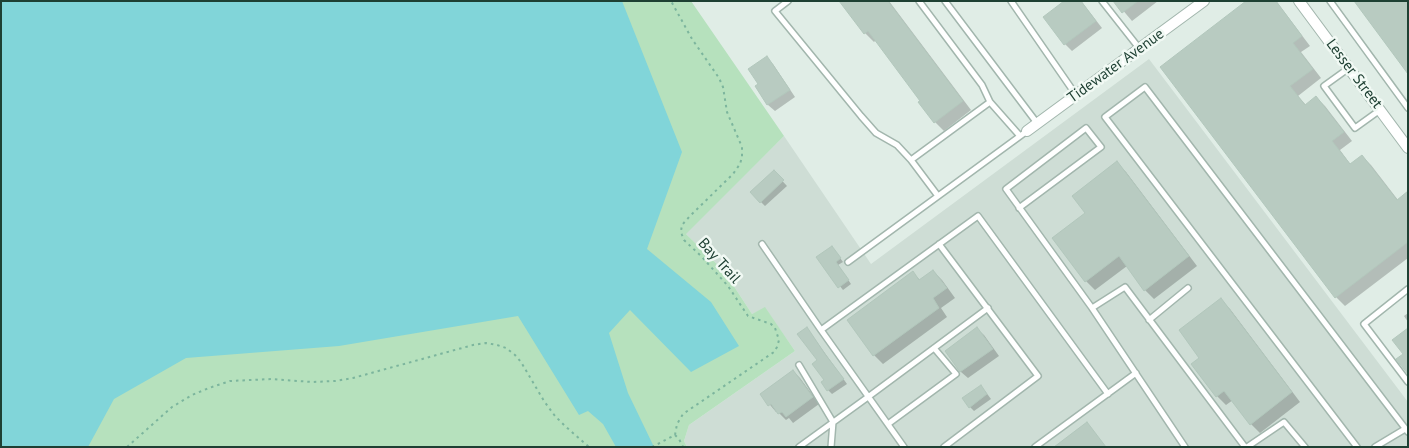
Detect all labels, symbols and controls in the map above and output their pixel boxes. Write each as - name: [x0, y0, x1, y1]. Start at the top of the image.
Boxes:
- street label: Tidewater Avenue: [1064, 25, 1168, 107]
- street label: Lesser Street: [1322, 36, 1386, 112]
- street label: Bay Trail: [694, 235, 744, 287]

